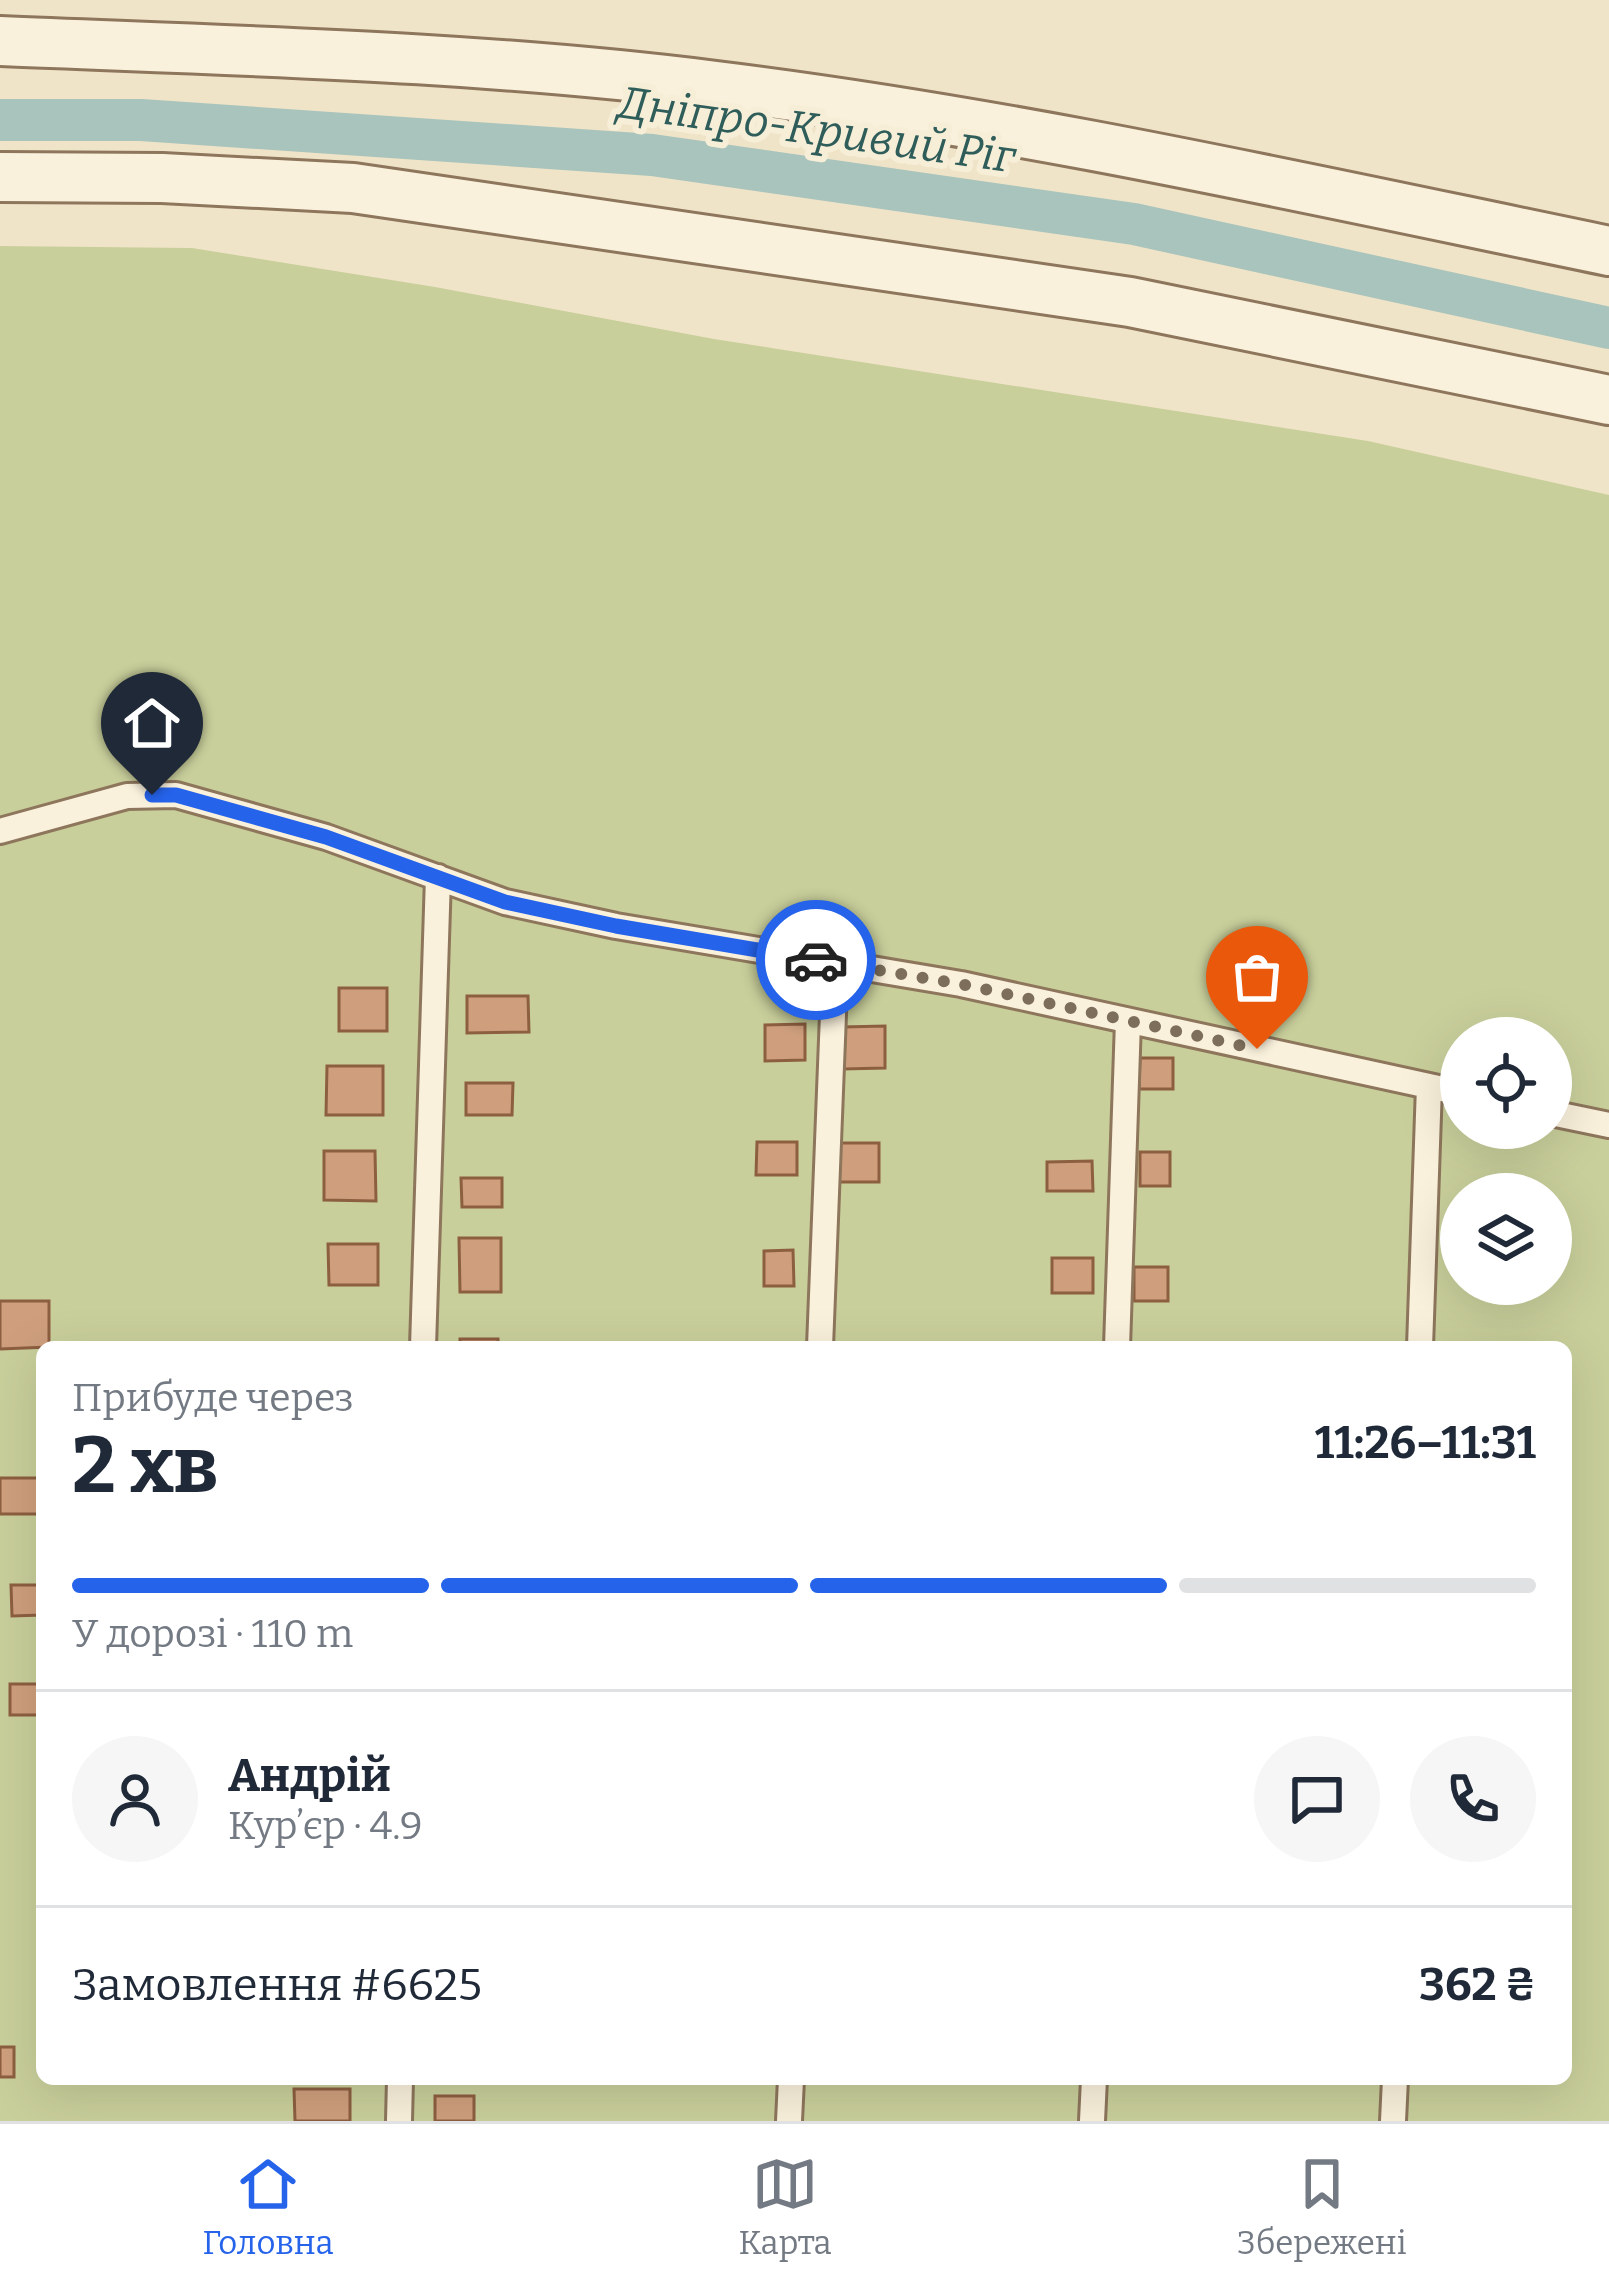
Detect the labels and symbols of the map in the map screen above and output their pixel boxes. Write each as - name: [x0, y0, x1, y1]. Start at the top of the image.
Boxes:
- water label: Дніпро-Кривий Ріг: [612, 75, 1020, 185]
- pin: [101, 672, 203, 795]
- courier: [756, 900, 876, 1020]
- pin: [1206, 926, 1308, 1049]

